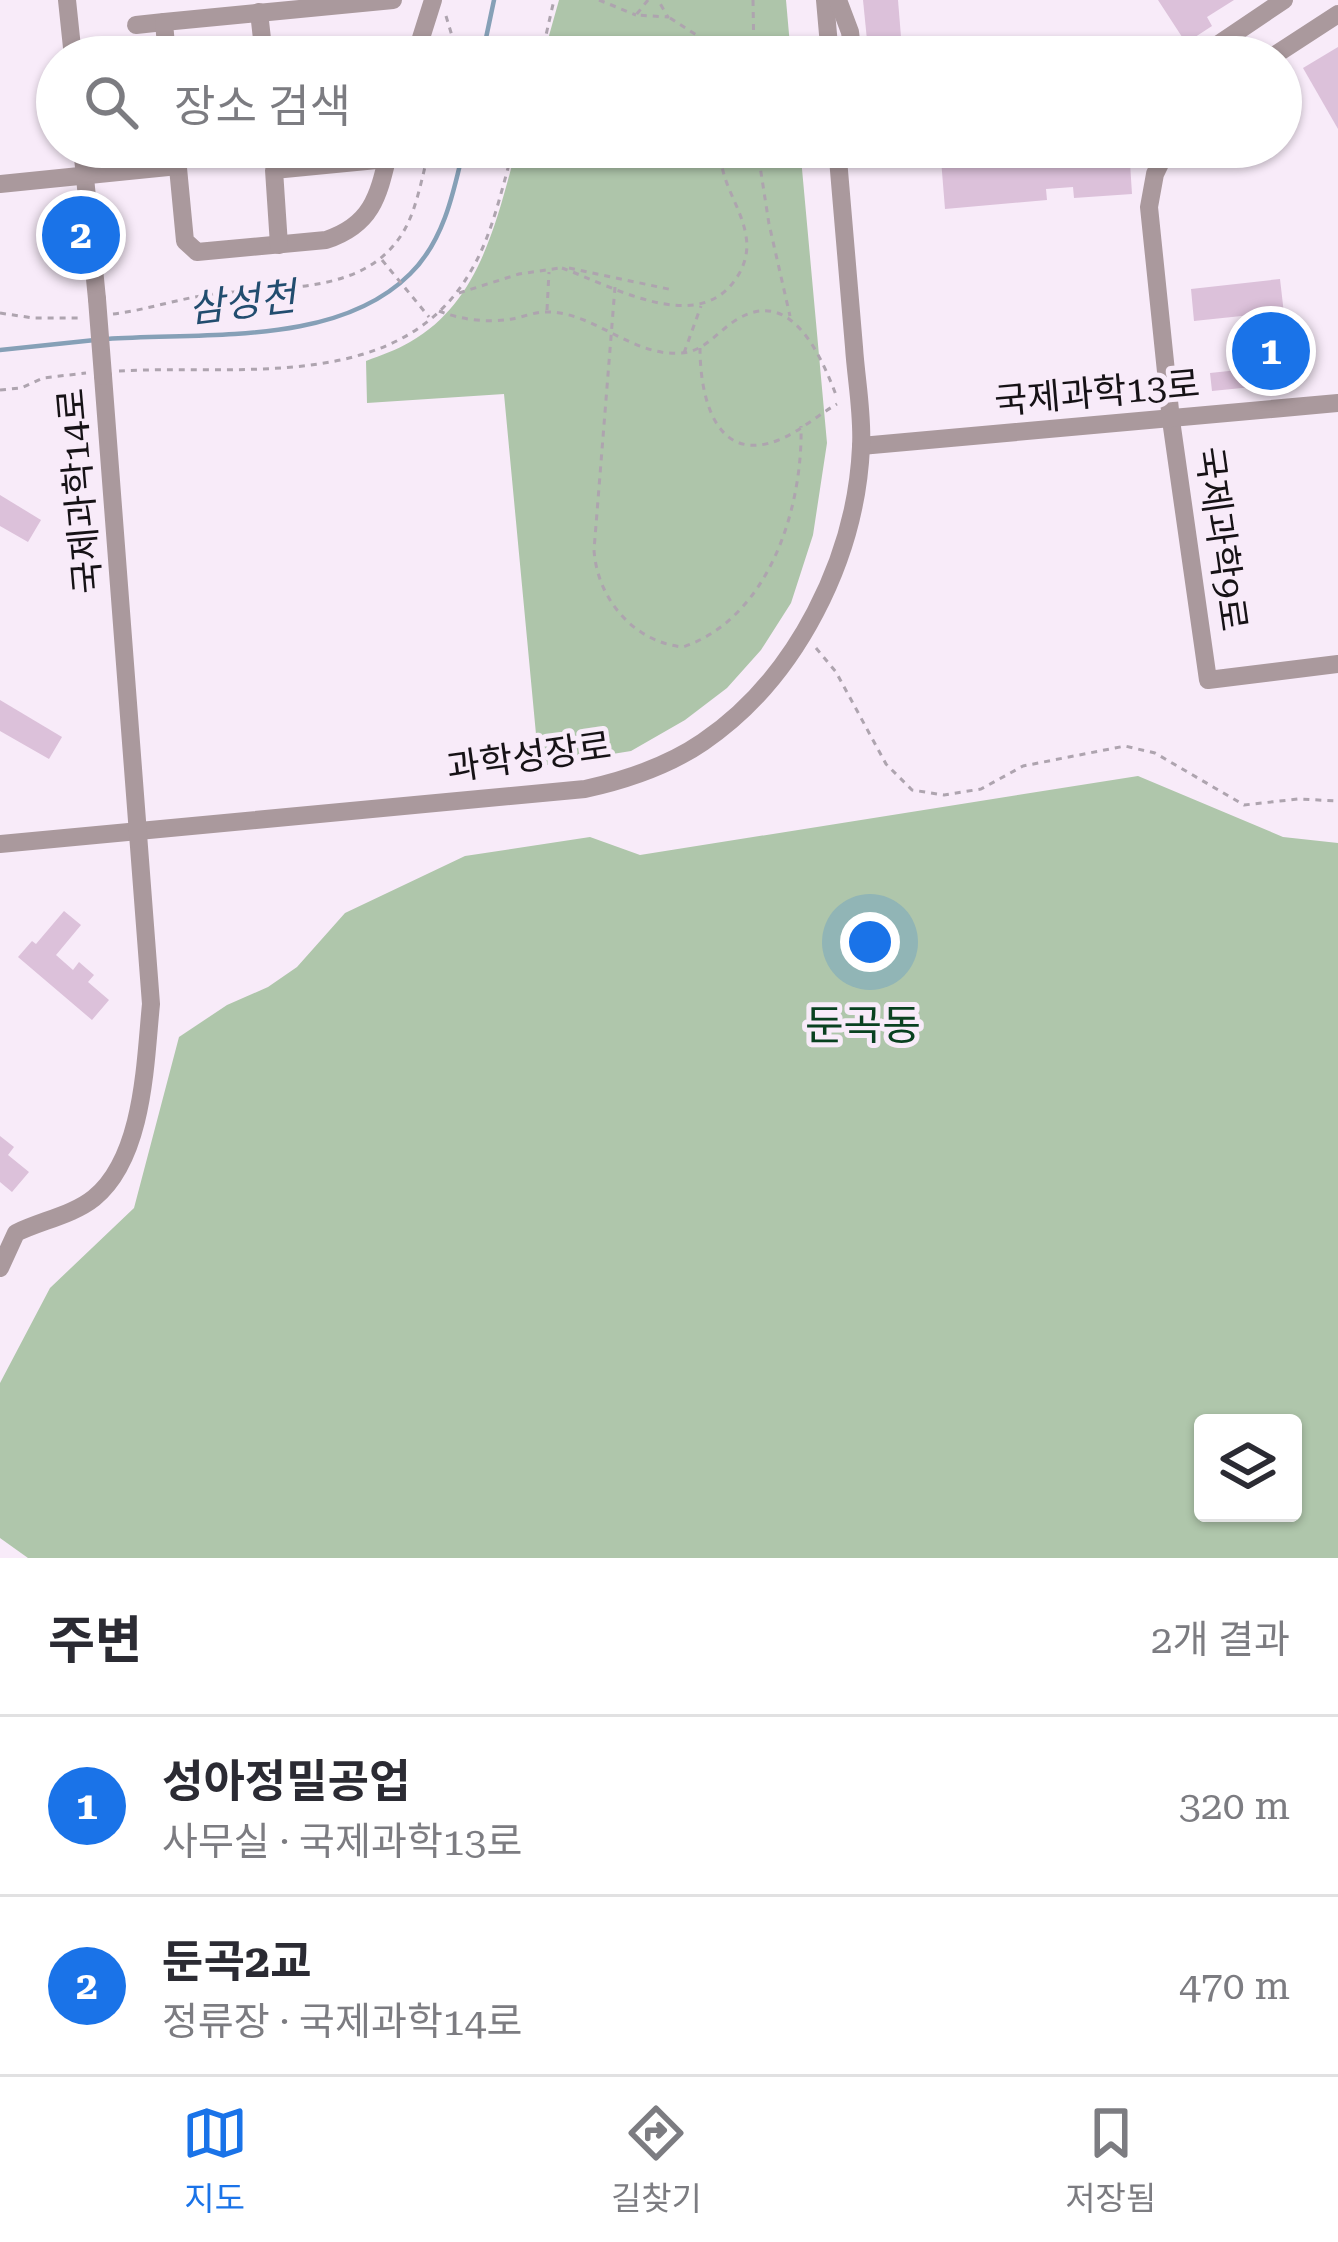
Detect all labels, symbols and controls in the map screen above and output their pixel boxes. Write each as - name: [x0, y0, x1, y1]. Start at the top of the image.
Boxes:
- search box: [36, 36, 1302, 168]
- icon: search: [78, 69, 144, 135]
- text: 장소 검색: [174, 80, 351, 133]
- pin: 2: [42, 190, 120, 280]
- water label: 삼성천: [186, 273, 302, 332]
- pin: 1: [1232, 306, 1310, 396]
- street label: 국제과학13로: [993, 363, 1201, 423]
- street label: 국제과학14로: [50, 387, 110, 595]
- street label: 국제과학9로: [1187, 444, 1255, 634]
- street label: 과학성장로: [444, 725, 614, 789]
- your location: [840, 912, 900, 972]
- district label: 둔곡동: [805, 1001, 921, 1050]
- map controls: [1194, 1414, 1302, 1522]
- button: layers: [1194, 1414, 1302, 1522]
- text: 주변: [48, 1611, 142, 1670]
- text: 2개 결과: [1151, 1617, 1290, 1663]
- text: 성아정밀공업: [162, 1755, 410, 1808]
- text: 1: [76, 1783, 98, 1829]
- text: 320 m: [1179, 1783, 1290, 1829]
- text: 사무실 · 국제과학13로: [162, 1819, 522, 1865]
- text: 둔곡2교: [162, 1935, 311, 1988]
- text: 2: [76, 1963, 98, 2009]
- text: 470 m: [1179, 1963, 1290, 2009]
- text: 정류장 · 국제과학14로: [162, 1999, 522, 2045]
- tab: 지도: [182, 2100, 248, 2220]
- tab: 길찾기: [611, 2100, 702, 2220]
- tab: 저장됨: [1065, 2100, 1156, 2220]

